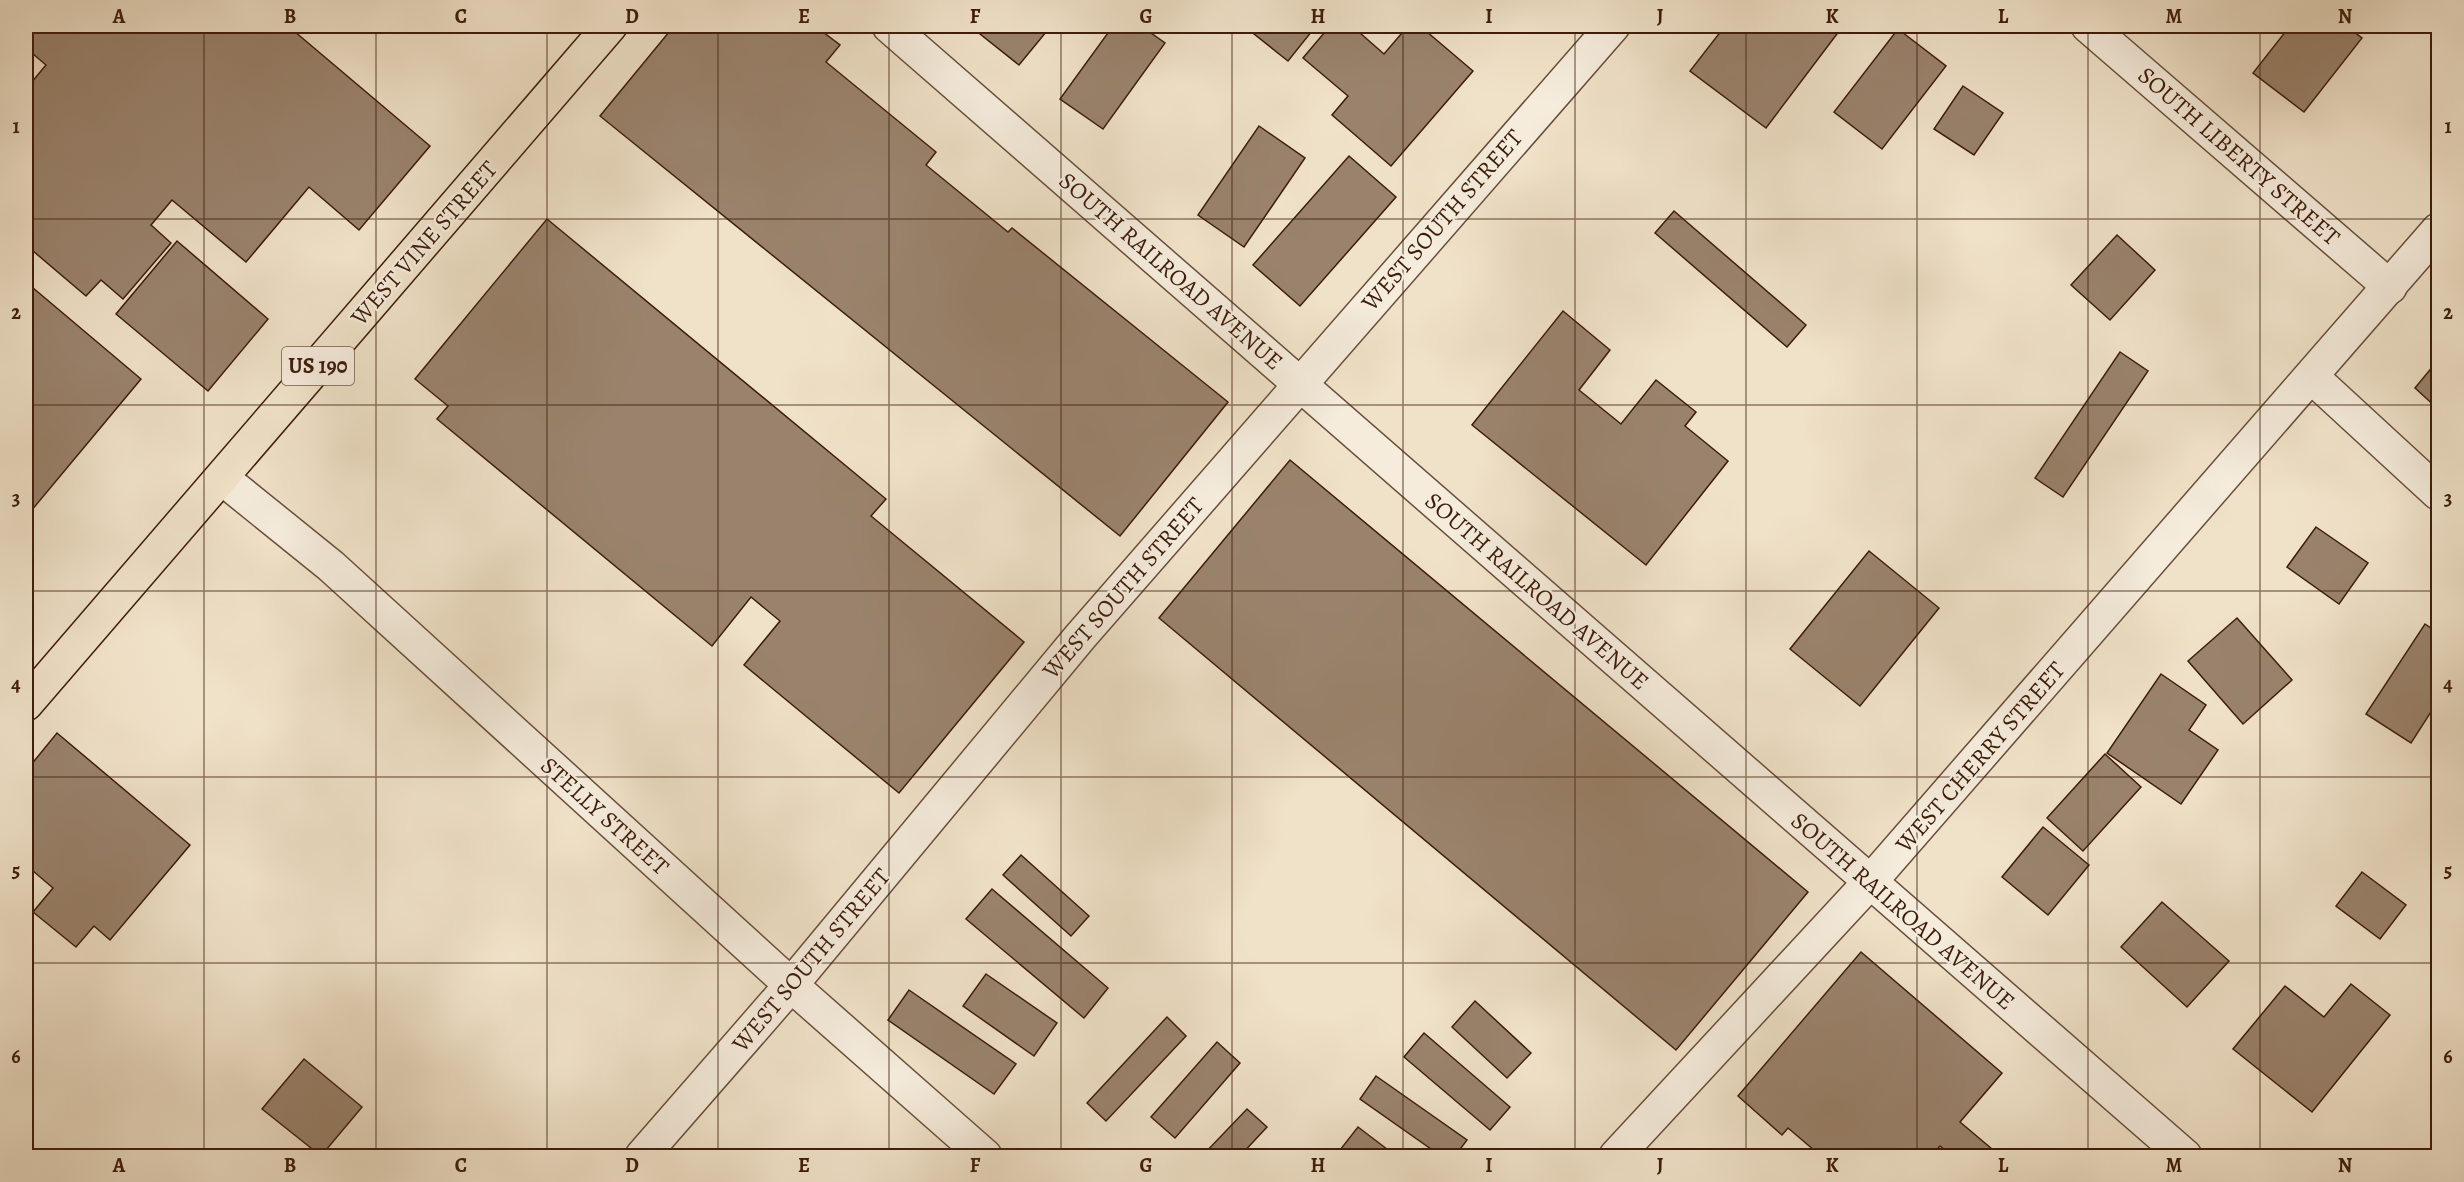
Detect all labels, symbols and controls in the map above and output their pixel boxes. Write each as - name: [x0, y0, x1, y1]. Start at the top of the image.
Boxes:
- text: A: [112, 3, 126, 30]
- text: B: [284, 3, 296, 30]
- text: C: [455, 3, 467, 30]
- text: D: [625, 3, 639, 30]
- text: E: [798, 3, 810, 30]
- text: F: [970, 3, 981, 30]
- text: G: [1139, 3, 1153, 30]
- text: H: [1311, 3, 1326, 30]
- text: I: [1485, 3, 1493, 30]
- text: J: [1657, 3, 1664, 30]
- text: K: [1825, 3, 1839, 30]
- text: L: [1998, 3, 2009, 30]
- text: M: [2166, 3, 2183, 30]
- text: N: [2338, 3, 2353, 30]
- street label: SOUTH LIBERTY STREET: [2131, 59, 2347, 253]
- text: 1: [12, 113, 20, 140]
- text: 1: [2444, 113, 2452, 140]
- street label: WEST SOUTH STREET: [1354, 122, 1530, 318]
- street label: WEST VINE STREET: [343, 154, 505, 333]
- street label: SOUTH RAILROAD AVENUE: [1052, 165, 1290, 377]
- text: 2: [11, 299, 21, 326]
- text: 2: [2443, 299, 2453, 326]
- road number: US 190: [282, 347, 354, 385]
- text: 3: [12, 485, 20, 512]
- street label: SOUTH RAILROAD AVENUE: [1418, 485, 1656, 697]
- text: 3: [2444, 485, 2452, 512]
- street label: WEST SOUTH STREET: [1035, 490, 1211, 686]
- street label: WEST CHERRY STREET: [1887, 655, 2072, 860]
- text: 4: [11, 671, 21, 698]
- text: 4: [2443, 671, 2453, 698]
- street label: STELLY STREET: [534, 750, 676, 882]
- street label: SOUTH RAILROAD AVENUE: [1784, 805, 2022, 1017]
- text: 5: [12, 857, 20, 884]
- text: 5: [2444, 857, 2452, 884]
- street label: WEST SOUTH STREET: [724, 861, 897, 1059]
- text: 6: [11, 1043, 21, 1070]
- text: 6: [2443, 1043, 2453, 1070]
- text: A: [112, 1152, 126, 1179]
- text: B: [284, 1152, 296, 1179]
- text: C: [455, 1152, 467, 1179]
- text: D: [625, 1152, 639, 1179]
- text: E: [798, 1152, 810, 1179]
- text: F: [970, 1152, 981, 1179]
- text: G: [1139, 1152, 1153, 1179]
- text: H: [1311, 1152, 1326, 1179]
- text: I: [1485, 1152, 1493, 1179]
- text: J: [1657, 1152, 1664, 1179]
- text: K: [1825, 1152, 1839, 1179]
- text: L: [1998, 1152, 2009, 1179]
- text: M: [2166, 1152, 2183, 1179]
- text: N: [2338, 1152, 2353, 1179]

